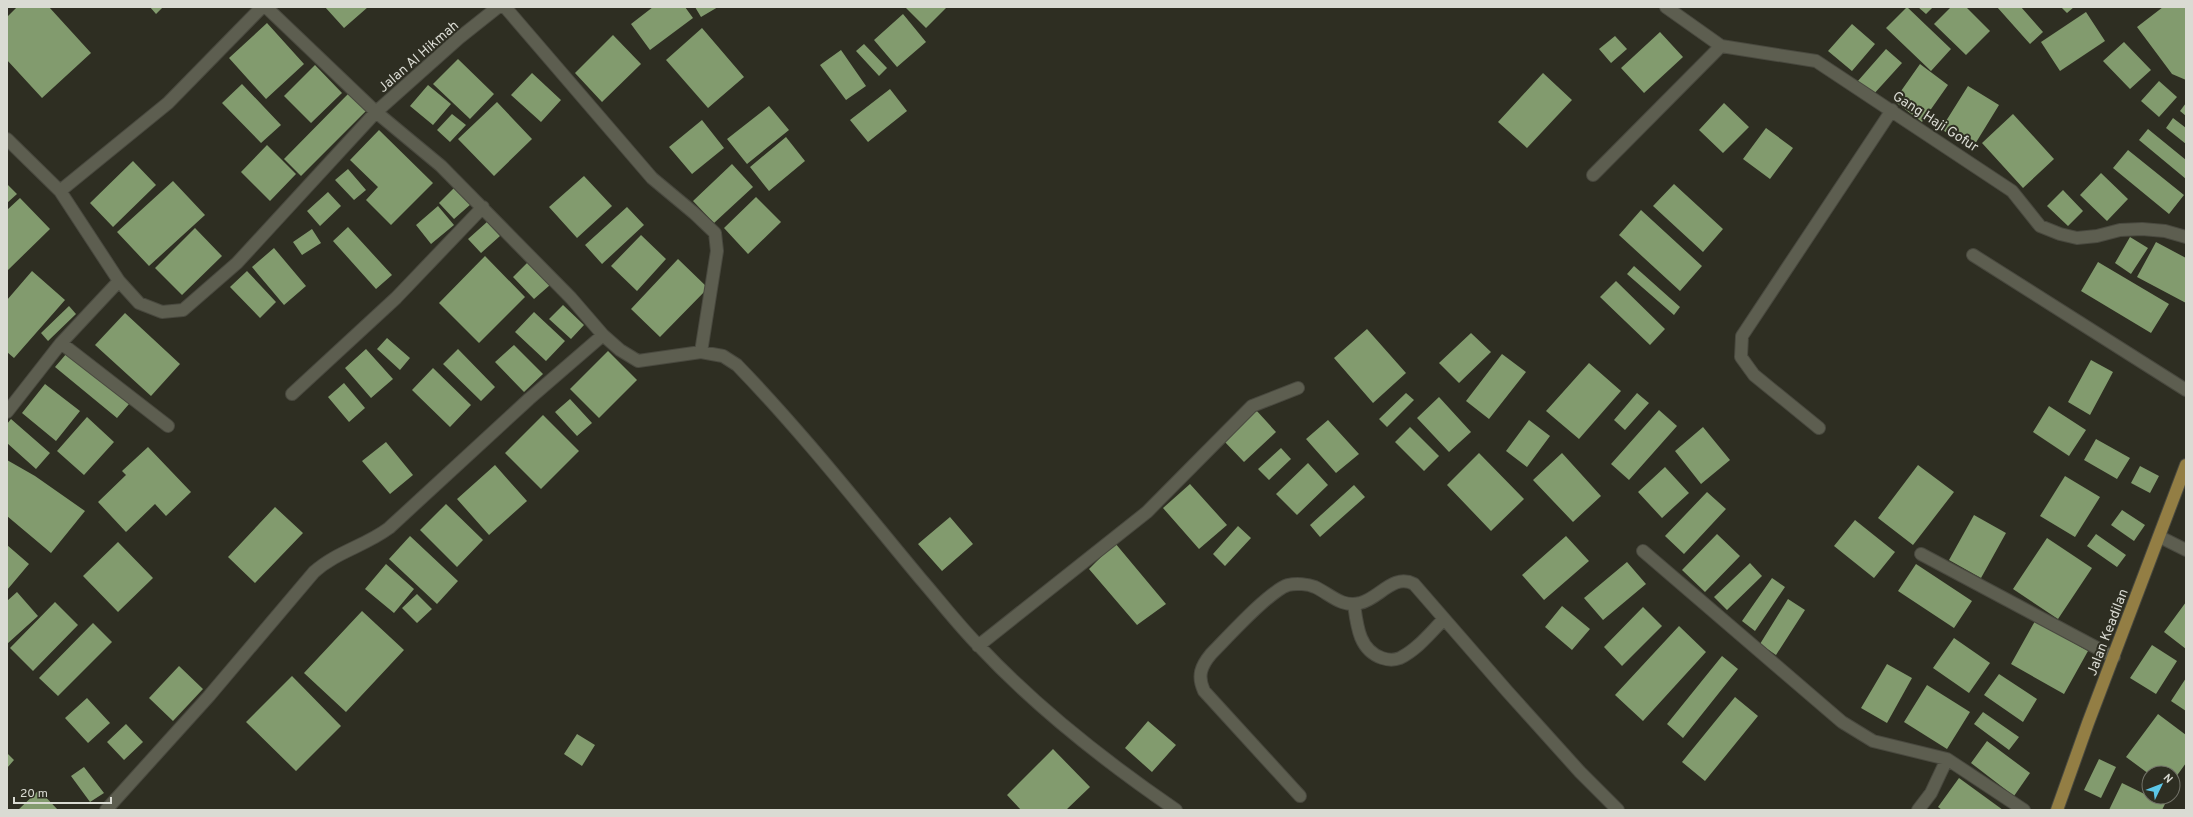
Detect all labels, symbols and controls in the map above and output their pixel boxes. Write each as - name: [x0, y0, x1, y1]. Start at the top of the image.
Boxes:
- street label: Jalan Al Hikmah: [375, 17, 463, 97]
- street label: Gang Haji Gofur: [1889, 88, 1982, 157]
- street label: Jalan Keadilan: [2084, 587, 2133, 678]
- north arrow: [2141, 765, 2181, 805]
- text: N: [2160, 771, 2175, 787]
- scale bar: [14, 779, 111, 805]
- text: 20 m: [20, 786, 48, 802]

